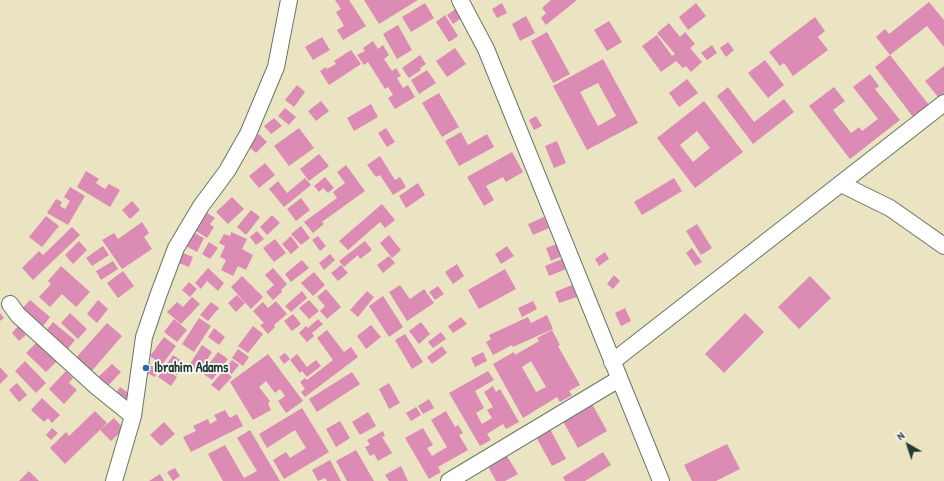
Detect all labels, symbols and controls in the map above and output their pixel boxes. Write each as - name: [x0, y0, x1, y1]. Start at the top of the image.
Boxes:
- place label: Ibrahim Adams: [154, 360, 228, 376]
- marker: Ibrahim Adams: [141, 363, 151, 373]
- north arrow: [888, 425, 928, 465]
- text: N: [894, 428, 907, 443]

